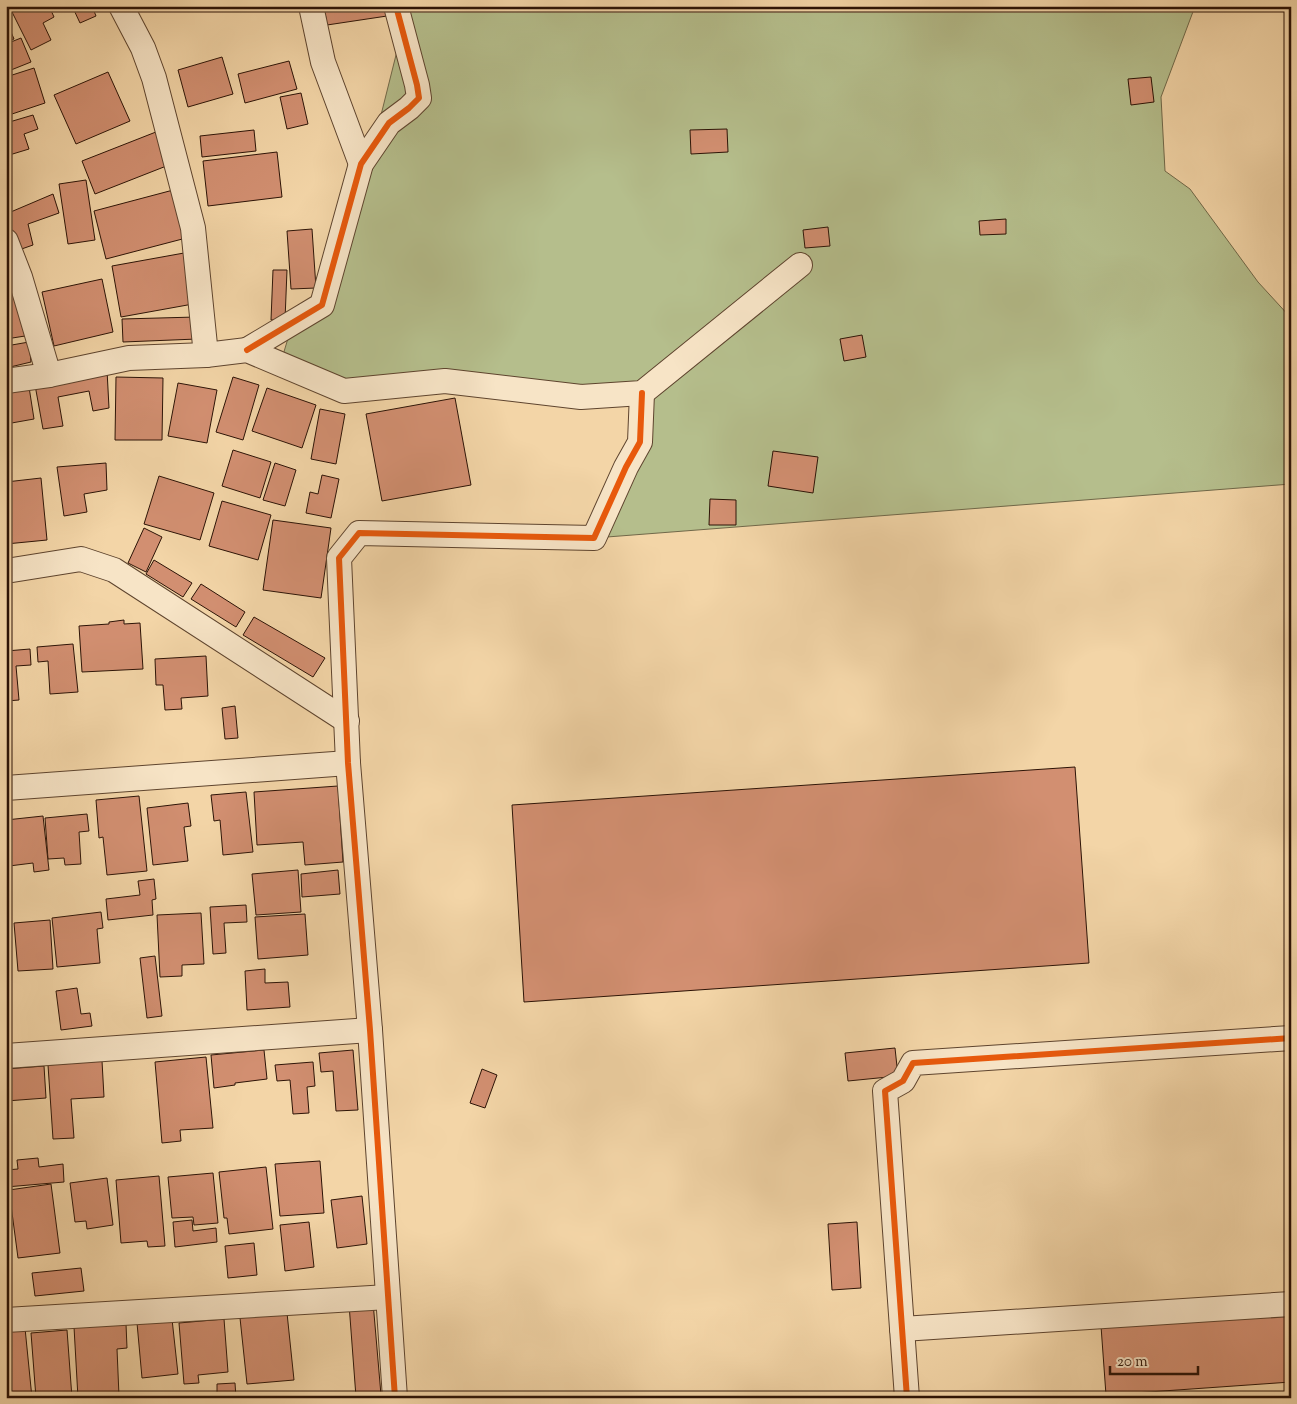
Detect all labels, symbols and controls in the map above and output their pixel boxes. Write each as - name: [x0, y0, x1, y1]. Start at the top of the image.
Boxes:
- scale bar: [1110, 1344, 1197, 1376]
- text: 20 m: [1117, 1352, 1148, 1373]

